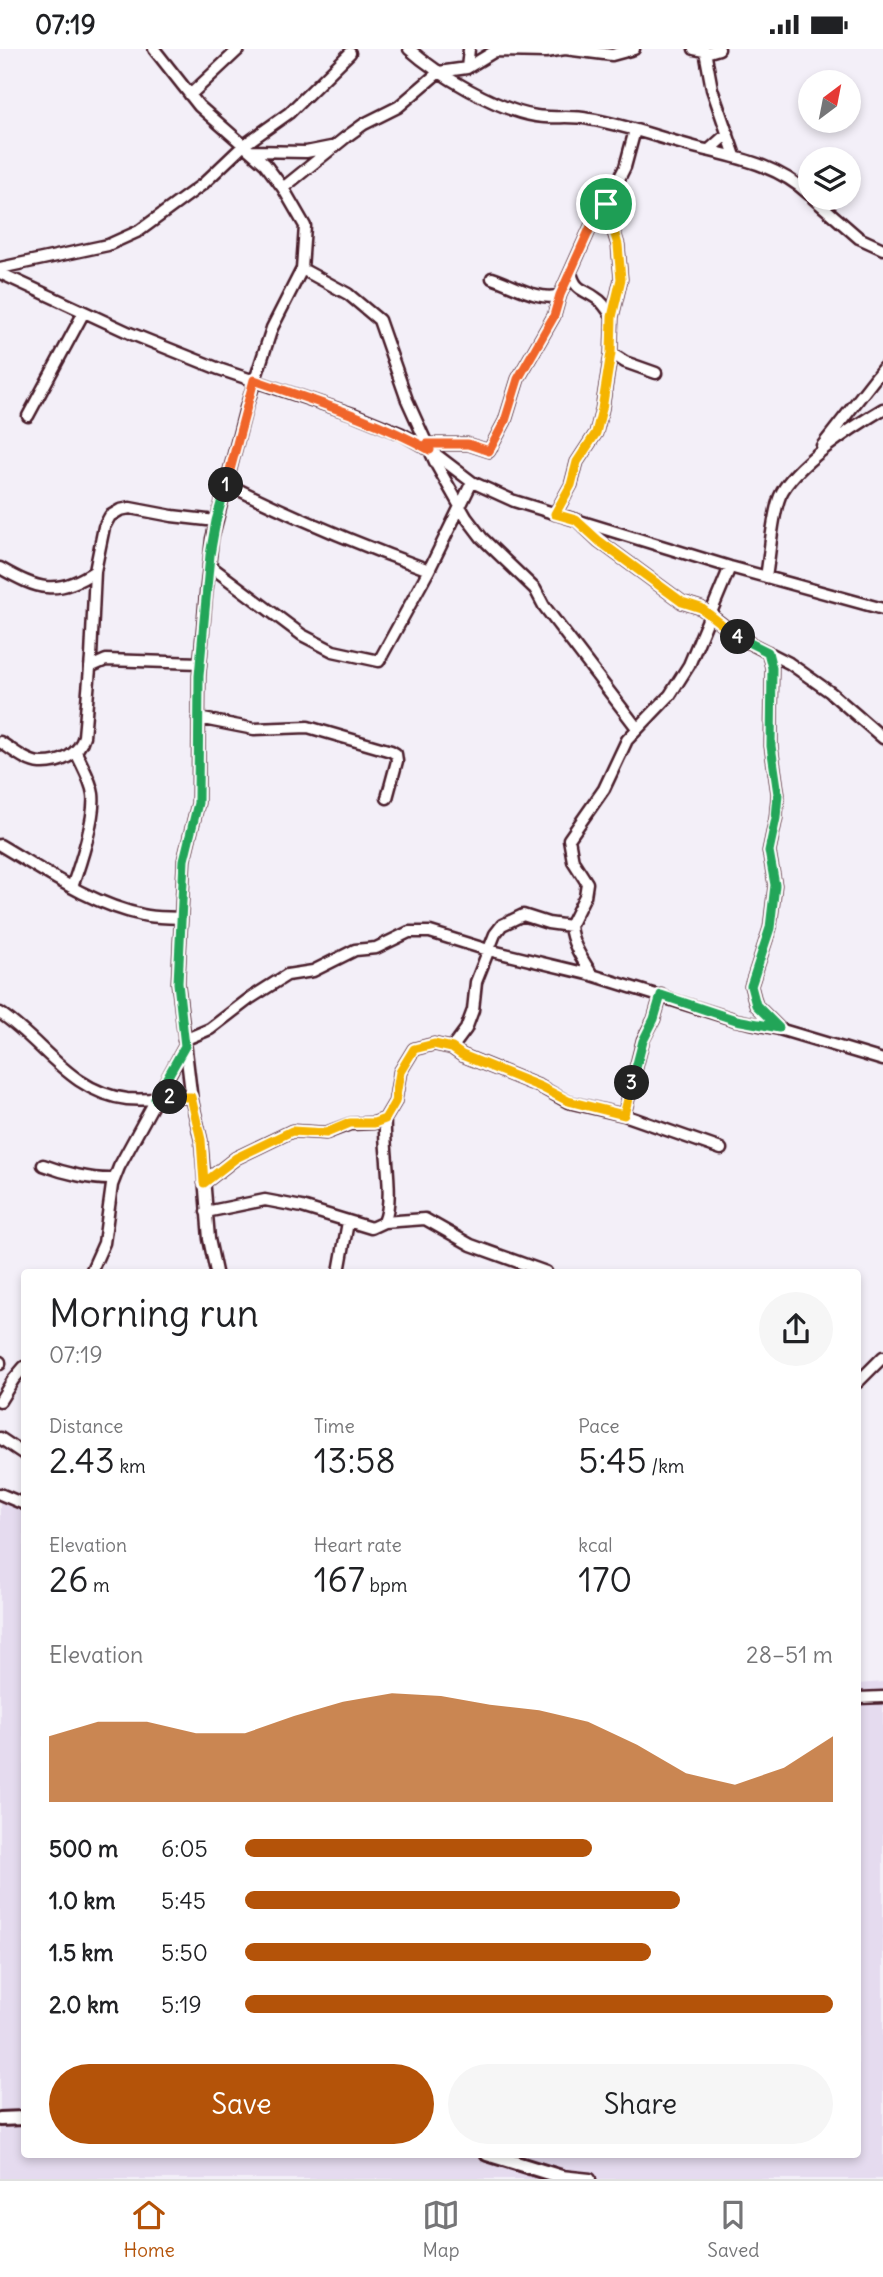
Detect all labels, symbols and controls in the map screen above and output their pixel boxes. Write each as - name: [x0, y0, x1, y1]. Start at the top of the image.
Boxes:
- text: 07:19: [35, 8, 96, 41]
- north arrow: [798, 70, 861, 133]
- map controls: [798, 70, 861, 210]
- button: layers: [798, 147, 861, 210]
- pin: [576, 174, 636, 234]
- icon: arrive: [587, 185, 625, 223]
- pin: 1: [208, 467, 244, 502]
- text: 1: [222, 472, 229, 496]
- pin: 4: [720, 619, 756, 655]
- text: 4: [732, 624, 743, 648]
- pin: 3: [614, 1065, 650, 1101]
- text: 3: [626, 1070, 637, 1094]
- pin: 2: [152, 1079, 188, 1115]
- text: 2: [164, 1084, 175, 1108]
- text: Morning run: [49, 1290, 259, 1337]
- button: share: [759, 1292, 833, 1366]
- text: 07:19: [49, 1340, 103, 1369]
- text: Distance: [49, 1414, 123, 1438]
- text: Time: [314, 1414, 355, 1438]
- text: Pace: [578, 1414, 620, 1438]
- text: 2.43: [49, 1438, 115, 1482]
- text: 13:58: [314, 1438, 396, 1482]
- text: 5:45: [578, 1438, 647, 1482]
- text: km: [115, 1454, 146, 1478]
- text: /km: [647, 1454, 685, 1478]
- text: Elevation: [49, 1533, 127, 1557]
- text: Heart rate: [314, 1533, 402, 1557]
- text: kcal: [578, 1533, 613, 1557]
- text: 26: [49, 1557, 88, 1601]
- text: 167: [314, 1557, 365, 1601]
- text: 170: [578, 1557, 632, 1601]
- text: m: [88, 1573, 110, 1597]
- text: bpm: [365, 1573, 407, 1597]
- text: Elevation: [49, 1640, 143, 1669]
- text: 28–51 m: [746, 1640, 833, 1669]
- text: 500 m: [49, 1834, 118, 1863]
- text: 6:05: [161, 1834, 208, 1863]
- text: 1.0 km: [49, 1886, 115, 1915]
- text: 5:45: [161, 1886, 206, 1915]
- text: 1.5 km: [49, 1938, 114, 1967]
- text: 5:50: [161, 1938, 208, 1967]
- text: 2.0 km: [49, 1990, 119, 2019]
- text: 5:19: [161, 1990, 202, 2019]
- button: Save: [49, 2064, 434, 2144]
- button: Share: [448, 2064, 833, 2144]
- tab: Home: [124, 2196, 175, 2262]
- tab: Map: [422, 2196, 460, 2262]
- tab: Saved: [707, 2196, 759, 2262]

